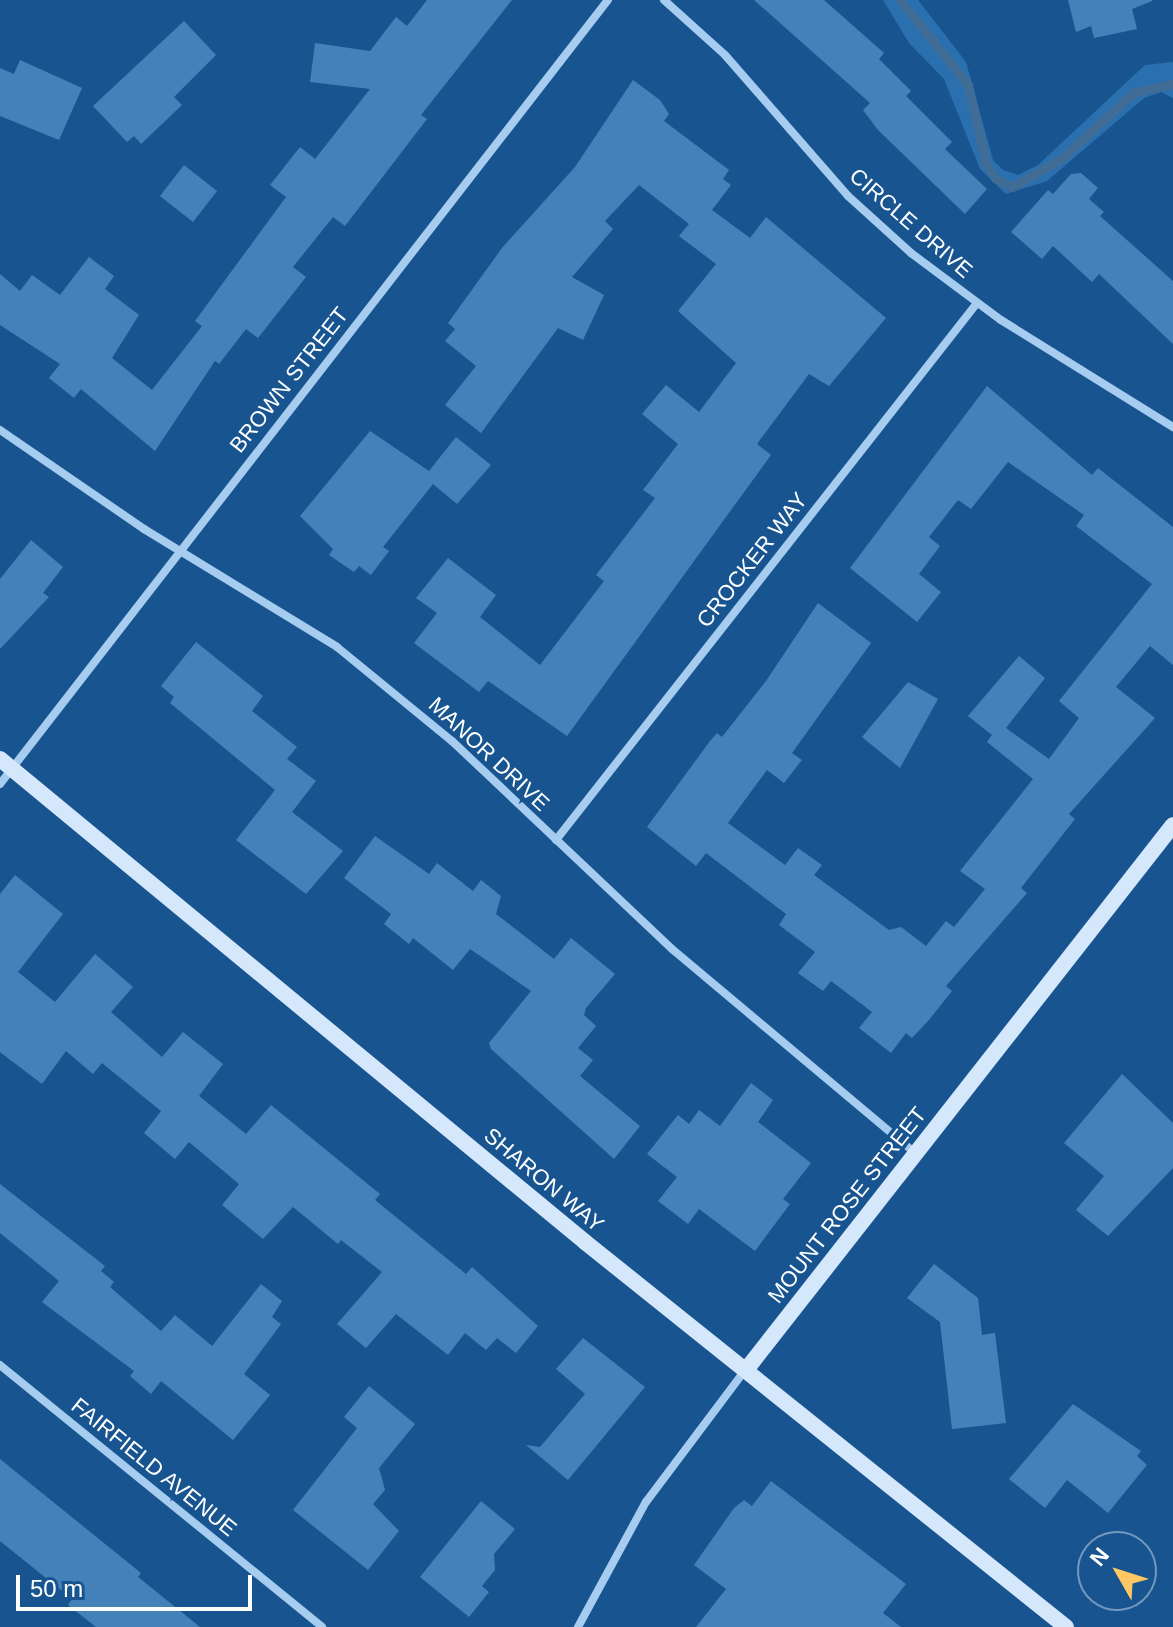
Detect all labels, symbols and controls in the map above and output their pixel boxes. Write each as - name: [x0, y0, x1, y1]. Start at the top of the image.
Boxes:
- street label: CIRCLE DRIVE: [844, 163, 978, 283]
- street label: BROWN STREET: [224, 302, 354, 458]
- street label: CROCKER WAY: [691, 487, 813, 633]
- street label: MANOR DRIVE: [423, 691, 555, 817]
- street label: MOUNT ROSE STREET: [762, 1102, 932, 1308]
- street label: SHARON WAY: [479, 1122, 609, 1238]
- street label: FAIRFIELD AVENUE: [66, 1392, 242, 1542]
- north arrow: [1077, 1531, 1157, 1611]
- text: N: [1085, 1543, 1114, 1571]
- scale bar: [20, 1559, 256, 1609]
- text: 50 m: [30, 1575, 83, 1602]

